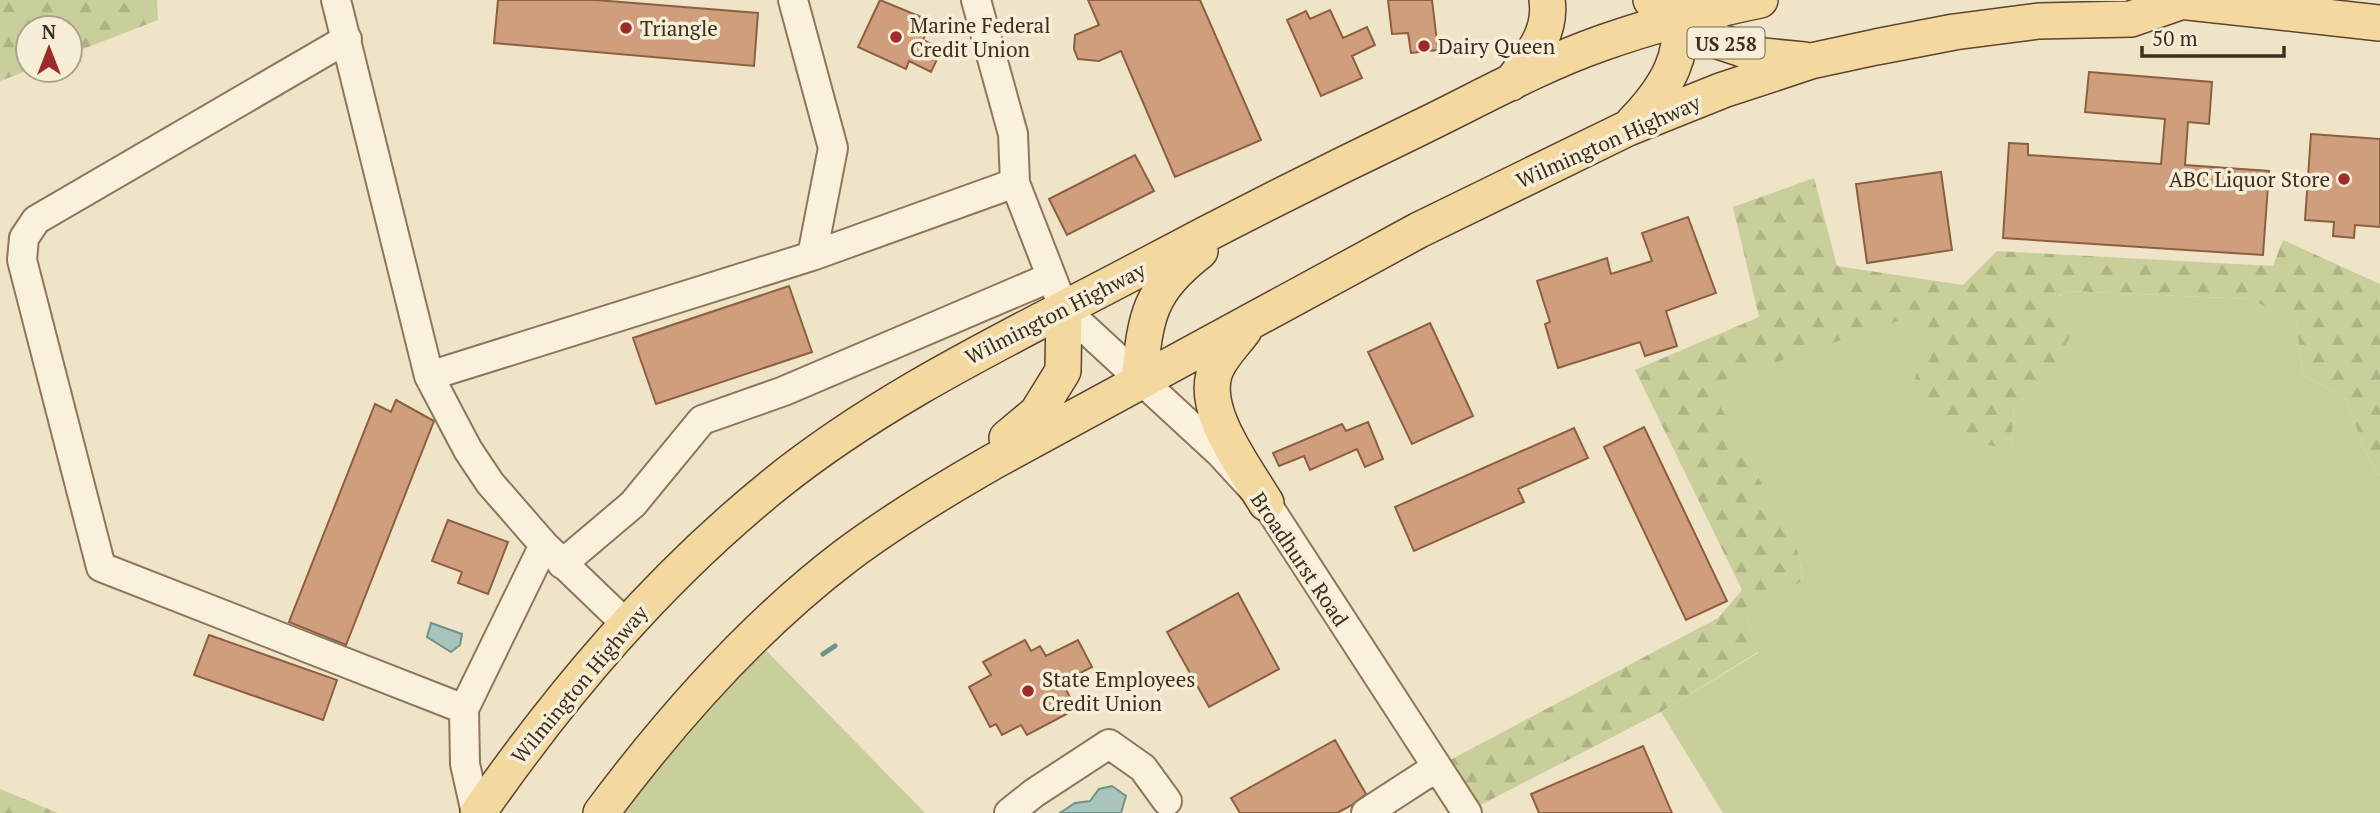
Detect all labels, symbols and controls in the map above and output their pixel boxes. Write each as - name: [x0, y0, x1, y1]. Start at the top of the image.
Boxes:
- place label: Marine Federal Credit Union: [910, 11, 1051, 63]
- north arrow: [14, 14, 84, 84]
- place label: Triangle: [640, 14, 718, 42]
- scale bar: [2142, 14, 2284, 58]
- text: N: [42, 19, 57, 44]
- marker: Triangle: [618, 20, 634, 36]
- text: 50 m: [2152, 24, 2198, 52]
- road number: US 258: [1688, 28, 1764, 58]
- marker: Marine Federal Credit Union: [888, 29, 904, 45]
- place label: Dairy Queen: [1438, 32, 1556, 60]
- marker: Dairy Queen: [1416, 38, 1432, 54]
- street label: Wilmington Highway: [1512, 88, 1705, 194]
- place label: ABC Liquor Store: [2169, 165, 2330, 193]
- marker: ABC Liquor Store: [2336, 171, 2352, 187]
- street label: Wilmington Highway: [960, 255, 1150, 371]
- street label: Broadhurst Road: [1245, 486, 1355, 632]
- street label: Wilmington Highway: [504, 599, 654, 769]
- place label: State Employees Credit Union: [1042, 665, 1195, 717]
- marker: State Employees Credit Union: [1020, 683, 1036, 699]

